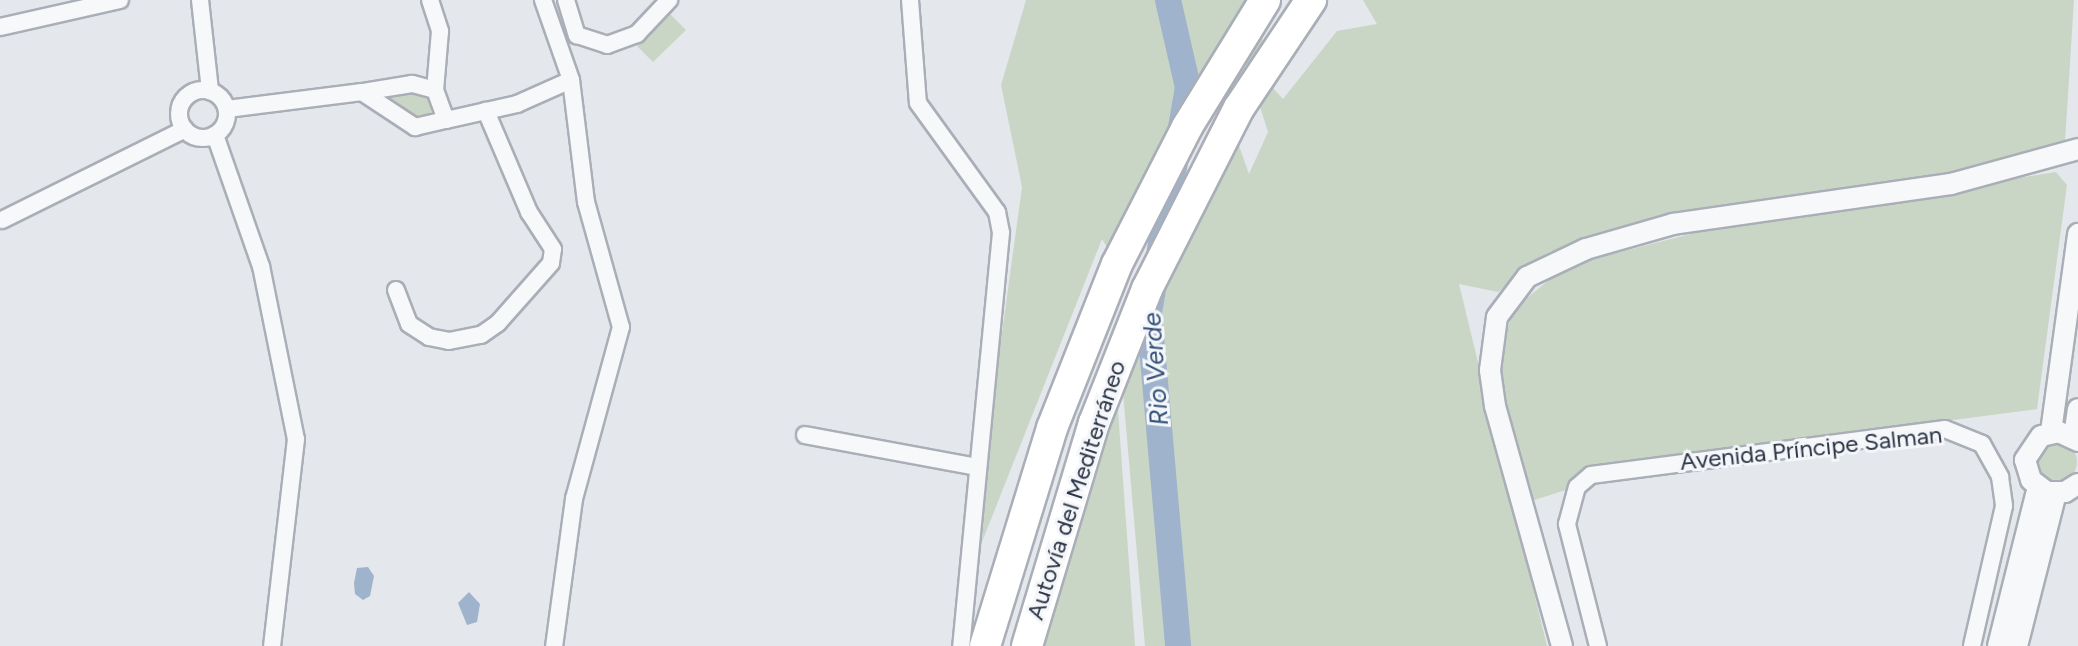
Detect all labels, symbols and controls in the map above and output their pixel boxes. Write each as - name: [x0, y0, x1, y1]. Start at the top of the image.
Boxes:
- water label: Rio Verde: [1136, 311, 1176, 427]
- street label: Autovía del Mediterráneo: [1020, 357, 1132, 623]
- street label: Avenida Príncipe Salman: [1679, 420, 1943, 476]

